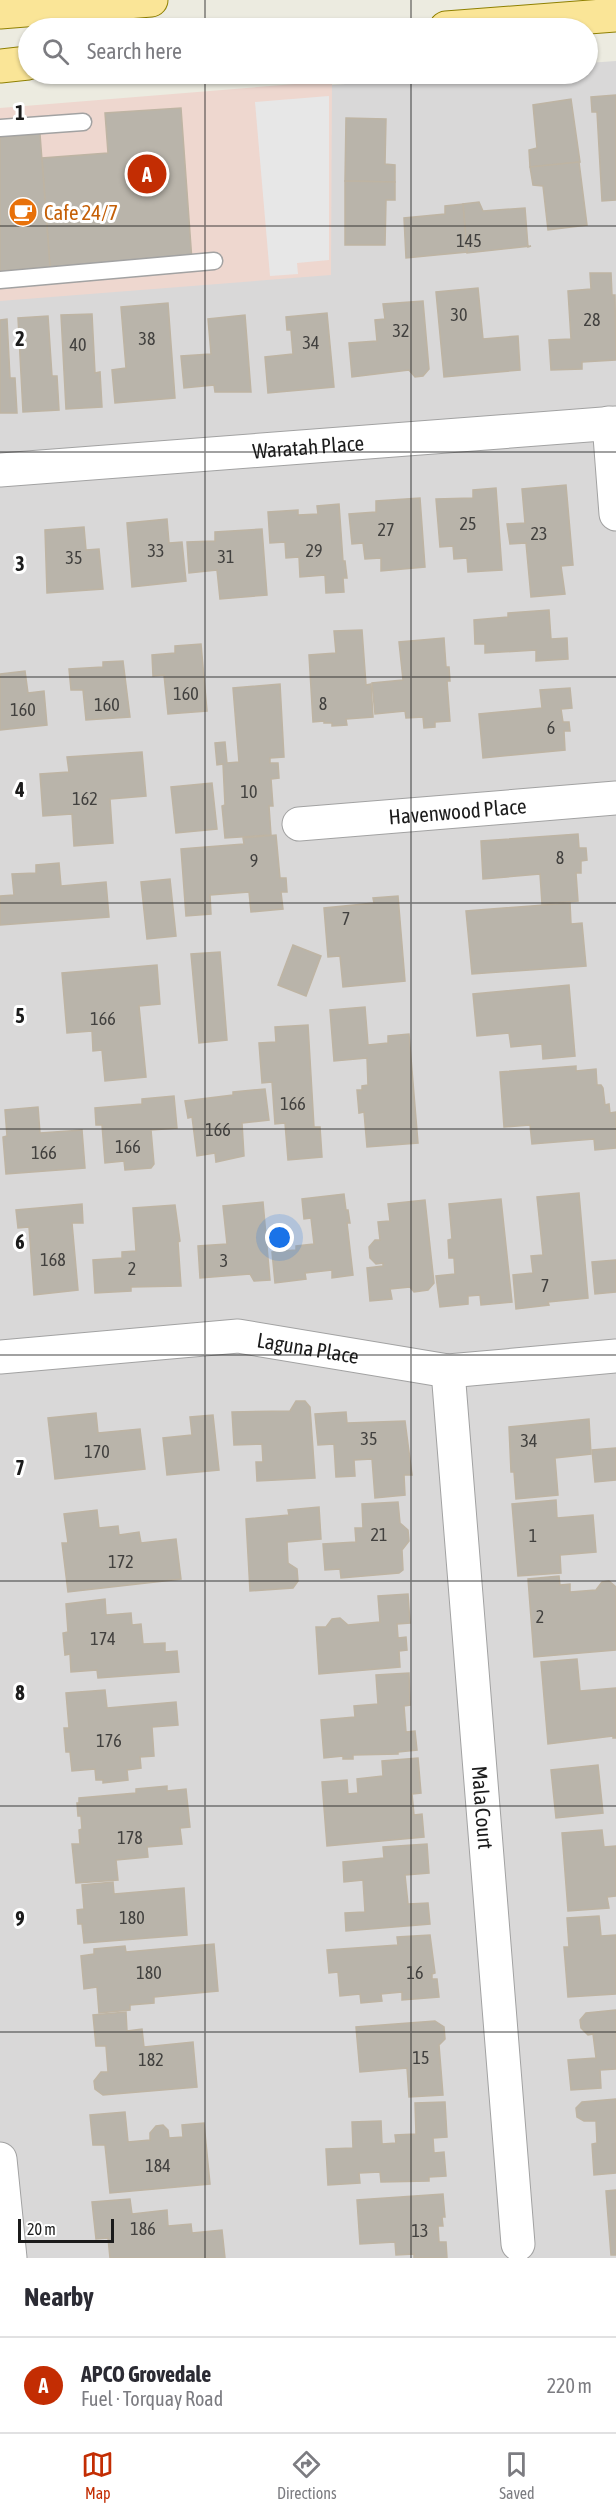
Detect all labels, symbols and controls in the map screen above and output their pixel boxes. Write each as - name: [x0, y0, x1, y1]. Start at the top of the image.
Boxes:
- search box: [18, 18, 598, 84]
- icon: search: [39, 35, 72, 68]
- text: Search here: [87, 38, 182, 64]
- text: 1: [15, 101, 25, 124]
- pin: A: [128, 152, 166, 196]
- cafe icon: Cafe 24/7: [7, 196, 39, 228]
- place label: Cafe 24/7: [44, 200, 118, 224]
- house number: 145: [456, 230, 482, 251]
- house number: 30: [451, 304, 467, 325]
- house number: 28: [584, 309, 600, 330]
- house number: 32: [393, 320, 409, 341]
- text: 2: [15, 327, 25, 350]
- house number: 38: [139, 328, 155, 349]
- house number: 34: [303, 332, 319, 353]
- house number: 40: [70, 334, 86, 355]
- street label: Waratah Place: [251, 430, 365, 463]
- house number: 25: [460, 513, 476, 534]
- house number: 27: [378, 519, 394, 540]
- house number: 23: [531, 523, 547, 544]
- house number: 33: [148, 540, 164, 561]
- house number: 29: [306, 540, 322, 561]
- house number: 31: [218, 546, 234, 567]
- house number: 35: [66, 547, 82, 568]
- text: 3: [15, 552, 25, 575]
- house number: 160: [173, 683, 199, 704]
- house number: 8: [319, 693, 327, 714]
- house number: 160: [94, 694, 120, 715]
- house number: 160: [10, 699, 36, 720]
- house number: 6: [547, 717, 555, 738]
- text: 4: [14, 778, 25, 801]
- house number: 10: [241, 781, 257, 802]
- house number: 162: [72, 788, 98, 809]
- street label: Havenwood Place: [388, 793, 527, 829]
- house number: 8: [556, 847, 564, 868]
- house number: 9: [250, 850, 258, 871]
- house number: 7: [342, 908, 350, 929]
- text: 5: [15, 1004, 25, 1027]
- house number: 166: [90, 1008, 116, 1029]
- house number: 166: [280, 1093, 306, 1114]
- house number: 166: [205, 1119, 231, 1140]
- house number: 166: [115, 1136, 141, 1157]
- house number: 166: [31, 1142, 57, 1163]
- your location: [265, 1223, 294, 1252]
- text: 6: [15, 1230, 25, 1253]
- house number: 168: [40, 1249, 66, 1270]
- house number: 3: [220, 1250, 228, 1271]
- house number: 2: [128, 1258, 136, 1279]
- house number: 7: [541, 1275, 549, 1296]
- street label: Laguna Place: [255, 1327, 361, 1368]
- house number: 35: [361, 1428, 377, 1449]
- house number: 34: [521, 1430, 537, 1451]
- house number: 170: [84, 1441, 110, 1462]
- text: 7: [15, 1456, 25, 1479]
- house number: 21: [371, 1524, 387, 1545]
- house number: 1: [529, 1525, 537, 1546]
- house number: 172: [108, 1551, 134, 1572]
- house number: 2: [536, 1606, 544, 1627]
- house number: 174: [90, 1628, 116, 1649]
- text: 8: [15, 1681, 25, 1704]
- house number: 176: [96, 1730, 122, 1751]
- street label: Mala Court: [468, 1765, 498, 1850]
- house number: 178: [117, 1827, 143, 1848]
- text: 9: [15, 1907, 25, 1930]
- house number: 180: [119, 1907, 145, 1928]
- house number: 180: [136, 1962, 162, 1983]
- house number: 16: [407, 1962, 423, 1983]
- house number: 15: [413, 2047, 429, 2068]
- house number: 182: [138, 2049, 164, 2070]
- house number: 184: [145, 2155, 171, 2176]
- scale bar: [18, 2216, 114, 2244]
- house number: 186: [130, 2218, 156, 2239]
- text: 20 m: [27, 2220, 56, 2238]
- house number: 13: [412, 2220, 428, 2241]
- text: Nearby: [24, 2282, 94, 2312]
- text: APCO Grovedale: [81, 2361, 211, 2387]
- text: A: [39, 2374, 48, 2397]
- text: 220 m: [547, 2374, 592, 2397]
- text: Fuel · Torquay Road: [81, 2387, 223, 2410]
- tab: Map: [81, 2448, 114, 2502]
- tab: Directions: [277, 2448, 337, 2502]
- tab: Saved: [499, 2448, 535, 2502]

